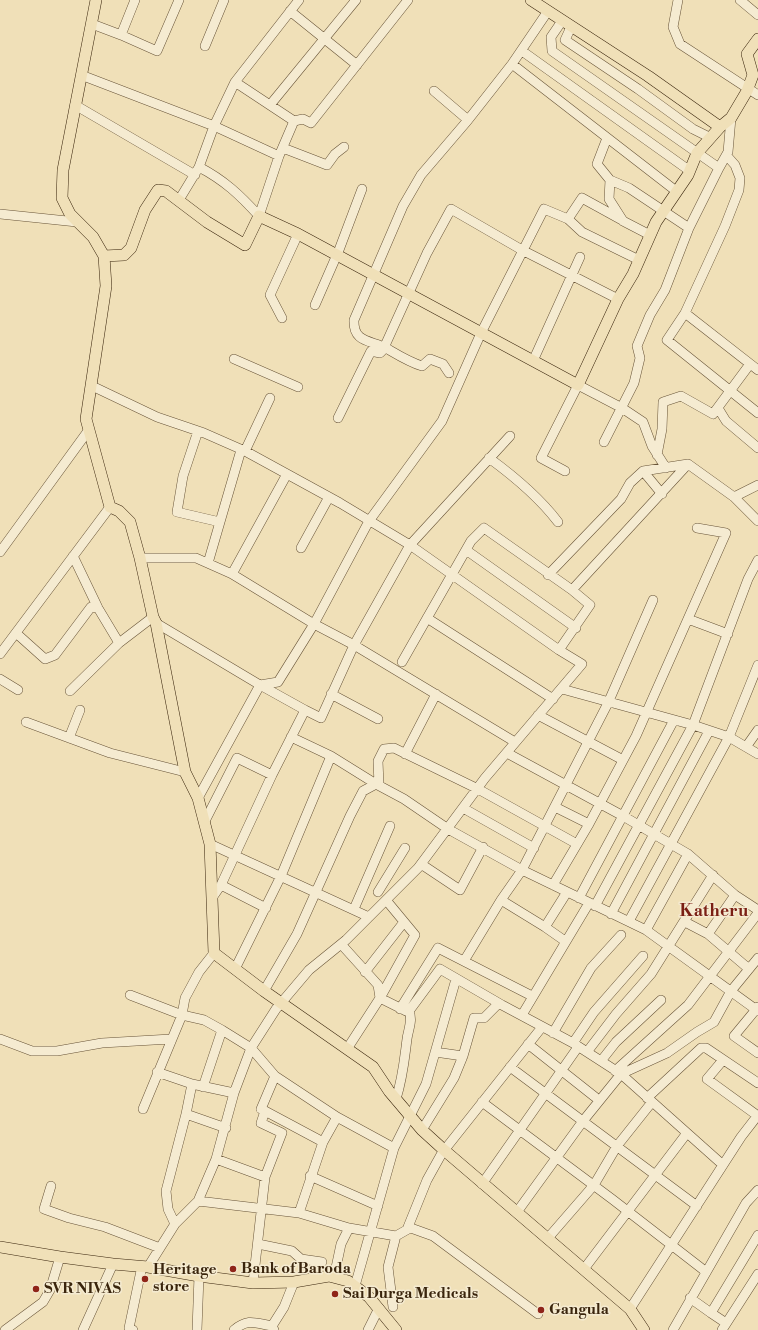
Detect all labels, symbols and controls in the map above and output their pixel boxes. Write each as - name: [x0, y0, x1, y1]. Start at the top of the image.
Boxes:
- district label: Katheru: [680, 902, 748, 922]
- place label: Bank of Baroda: [241, 1260, 351, 1278]
- place label: Heritage store: [153, 1261, 216, 1296]
- marker: Bank of Baroda: [228, 1264, 238, 1274]
- marker: Heritage store: [140, 1274, 150, 1284]
- place label: SVR NIVAS: [44, 1280, 121, 1298]
- marker: SVR NIVAS: [31, 1284, 41, 1294]
- place label: Sai Durga Medicals: [343, 1285, 478, 1303]
- marker: Sai Durga Medicals: [330, 1289, 340, 1299]
- place label: Gangula: [549, 1301, 609, 1319]
- marker: Gangula: [536, 1305, 546, 1315]

